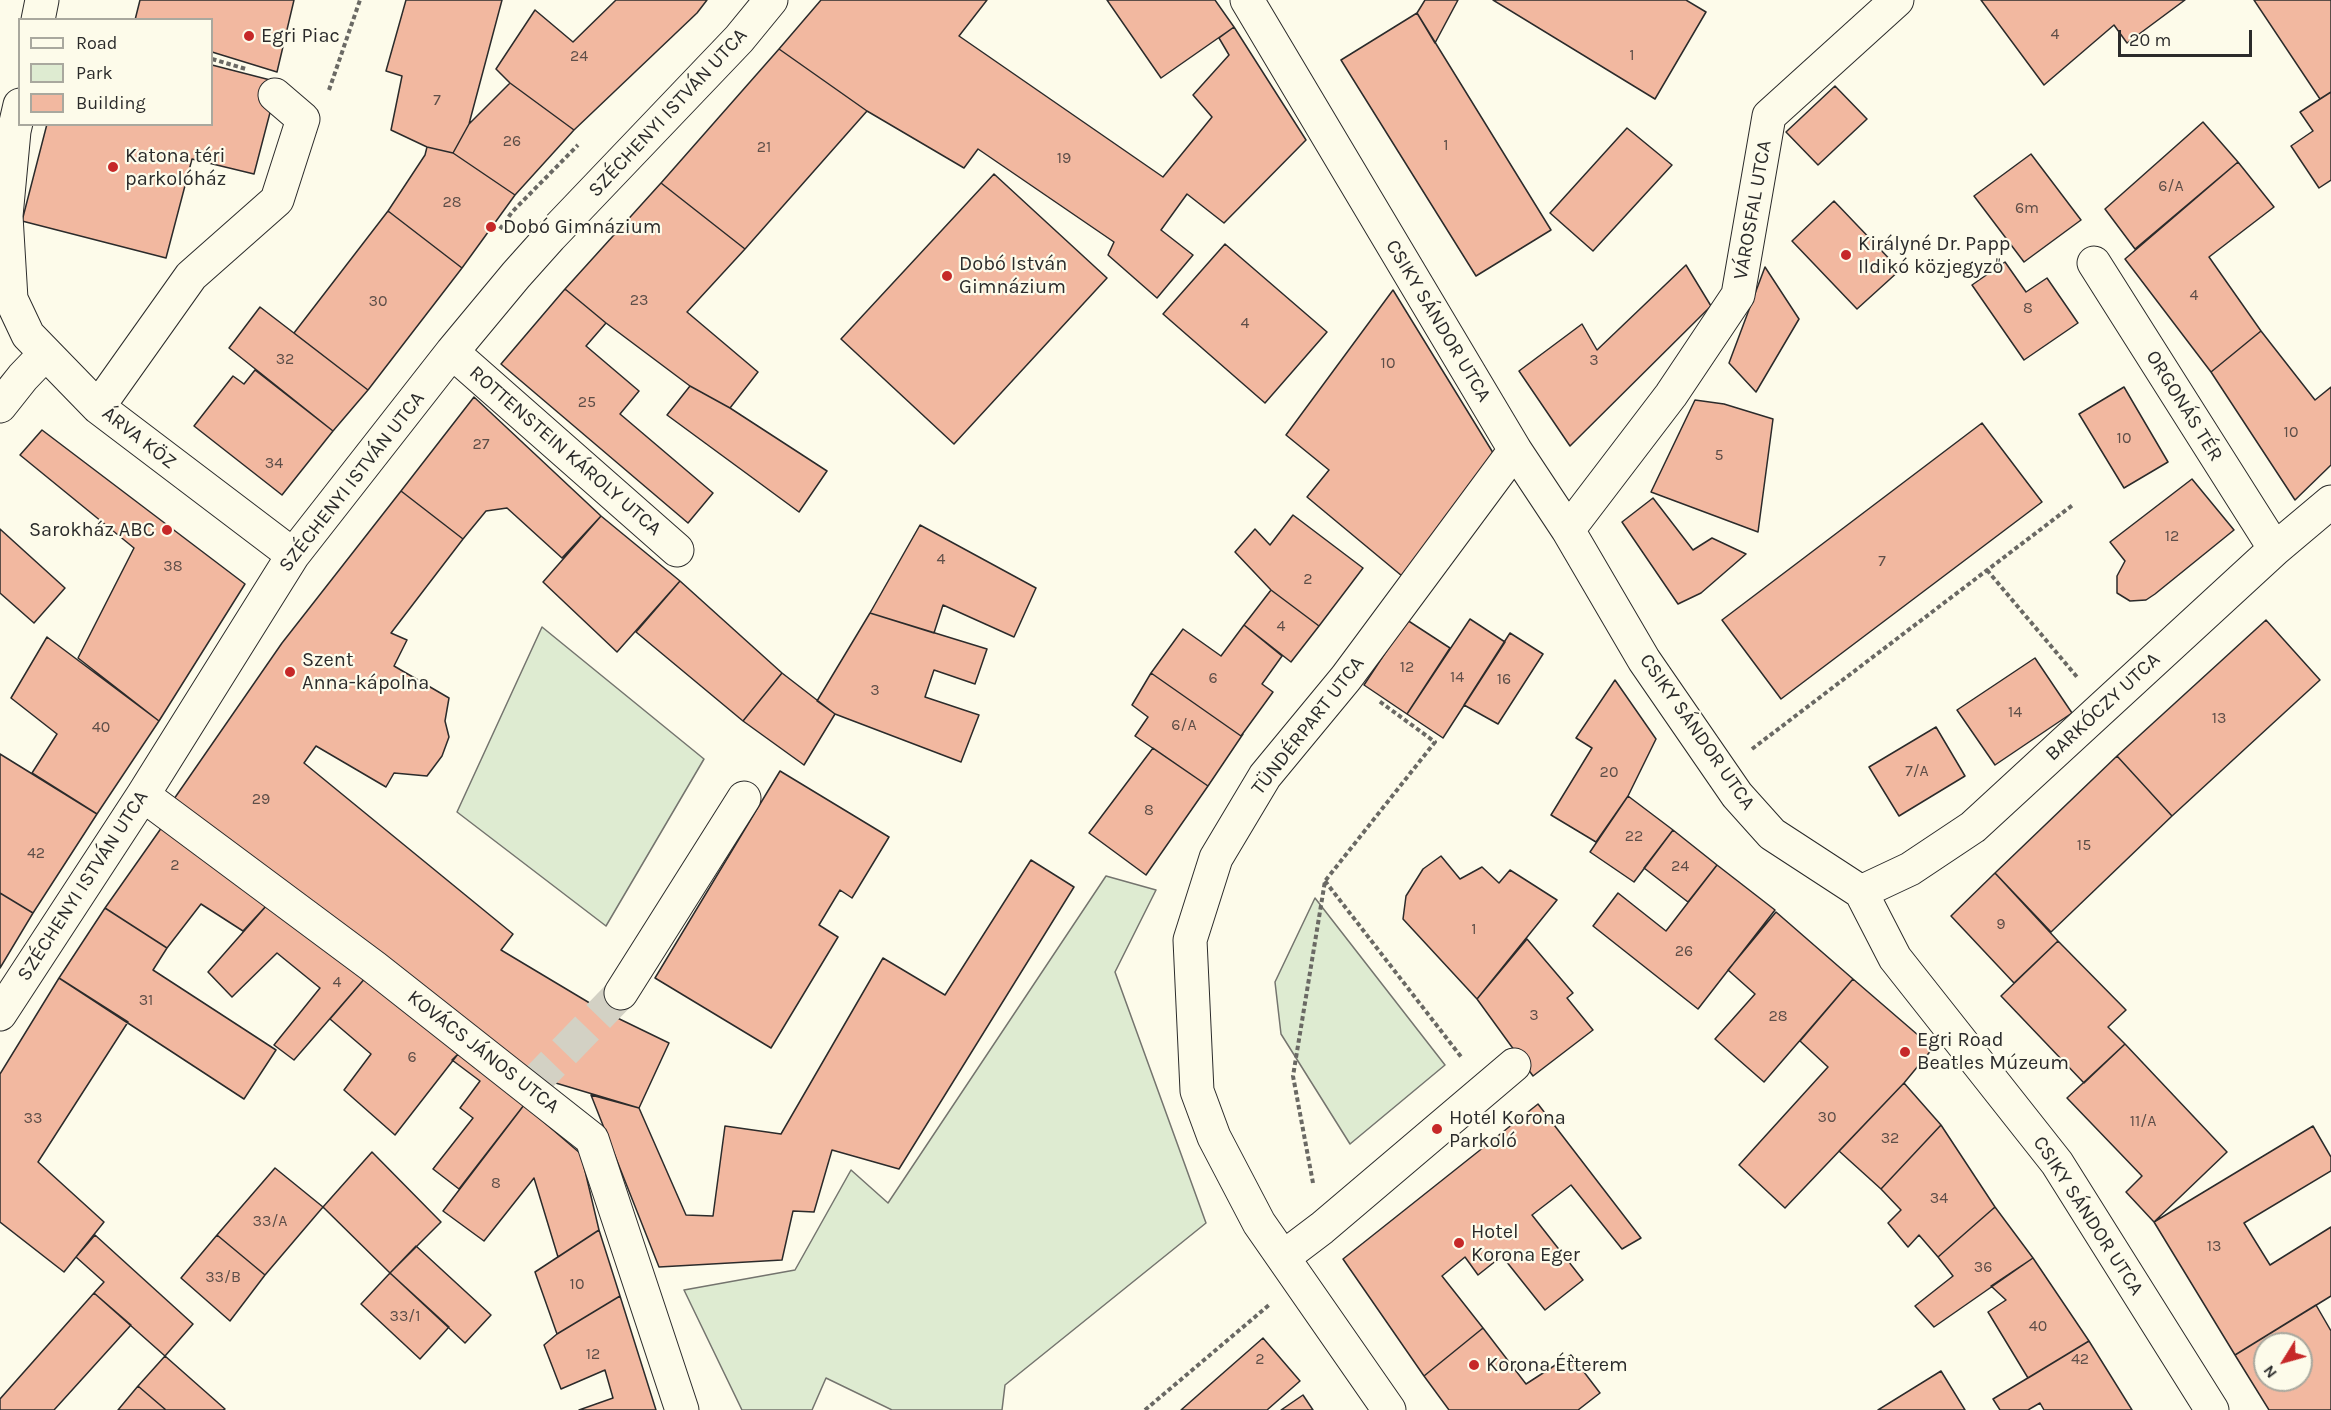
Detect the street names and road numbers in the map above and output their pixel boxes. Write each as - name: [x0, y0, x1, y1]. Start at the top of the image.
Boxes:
- street label: SZÉCHENYI ISTVÁN UTCA: [583, 24, 753, 202]
- street label: VÁROSFAL UTCA: [1729, 138, 1777, 282]
- street label: CSIKY SÁNDOR UTCA: [1380, 236, 1496, 406]
- street label: ORGONÁS TÉR: [2140, 346, 2228, 466]
- street label: ROTTENSTEIN KÁROLY UTCA: [464, 361, 666, 541]
- street label: SZÉCHENYI ISTVÁN UTCA: [274, 387, 430, 577]
- street label: ÁRVA KÖZ: [97, 402, 181, 474]
- street label: BARKÓCZY UTCA: [2041, 648, 2165, 766]
- street label: CSIKY SÁNDOR UTCA: [1634, 649, 1760, 815]
- street label: TÜNDÉRPART UTCA: [1247, 652, 1369, 800]
- street label: SZÉCHENYI ISTVÁN UTCA: [12, 786, 154, 986]
- street label: KOVÁCS JÁNOS UTCA: [402, 985, 564, 1119]
- street label: CSIKY SÁNDOR UTCA: [2028, 1132, 2148, 1300]

